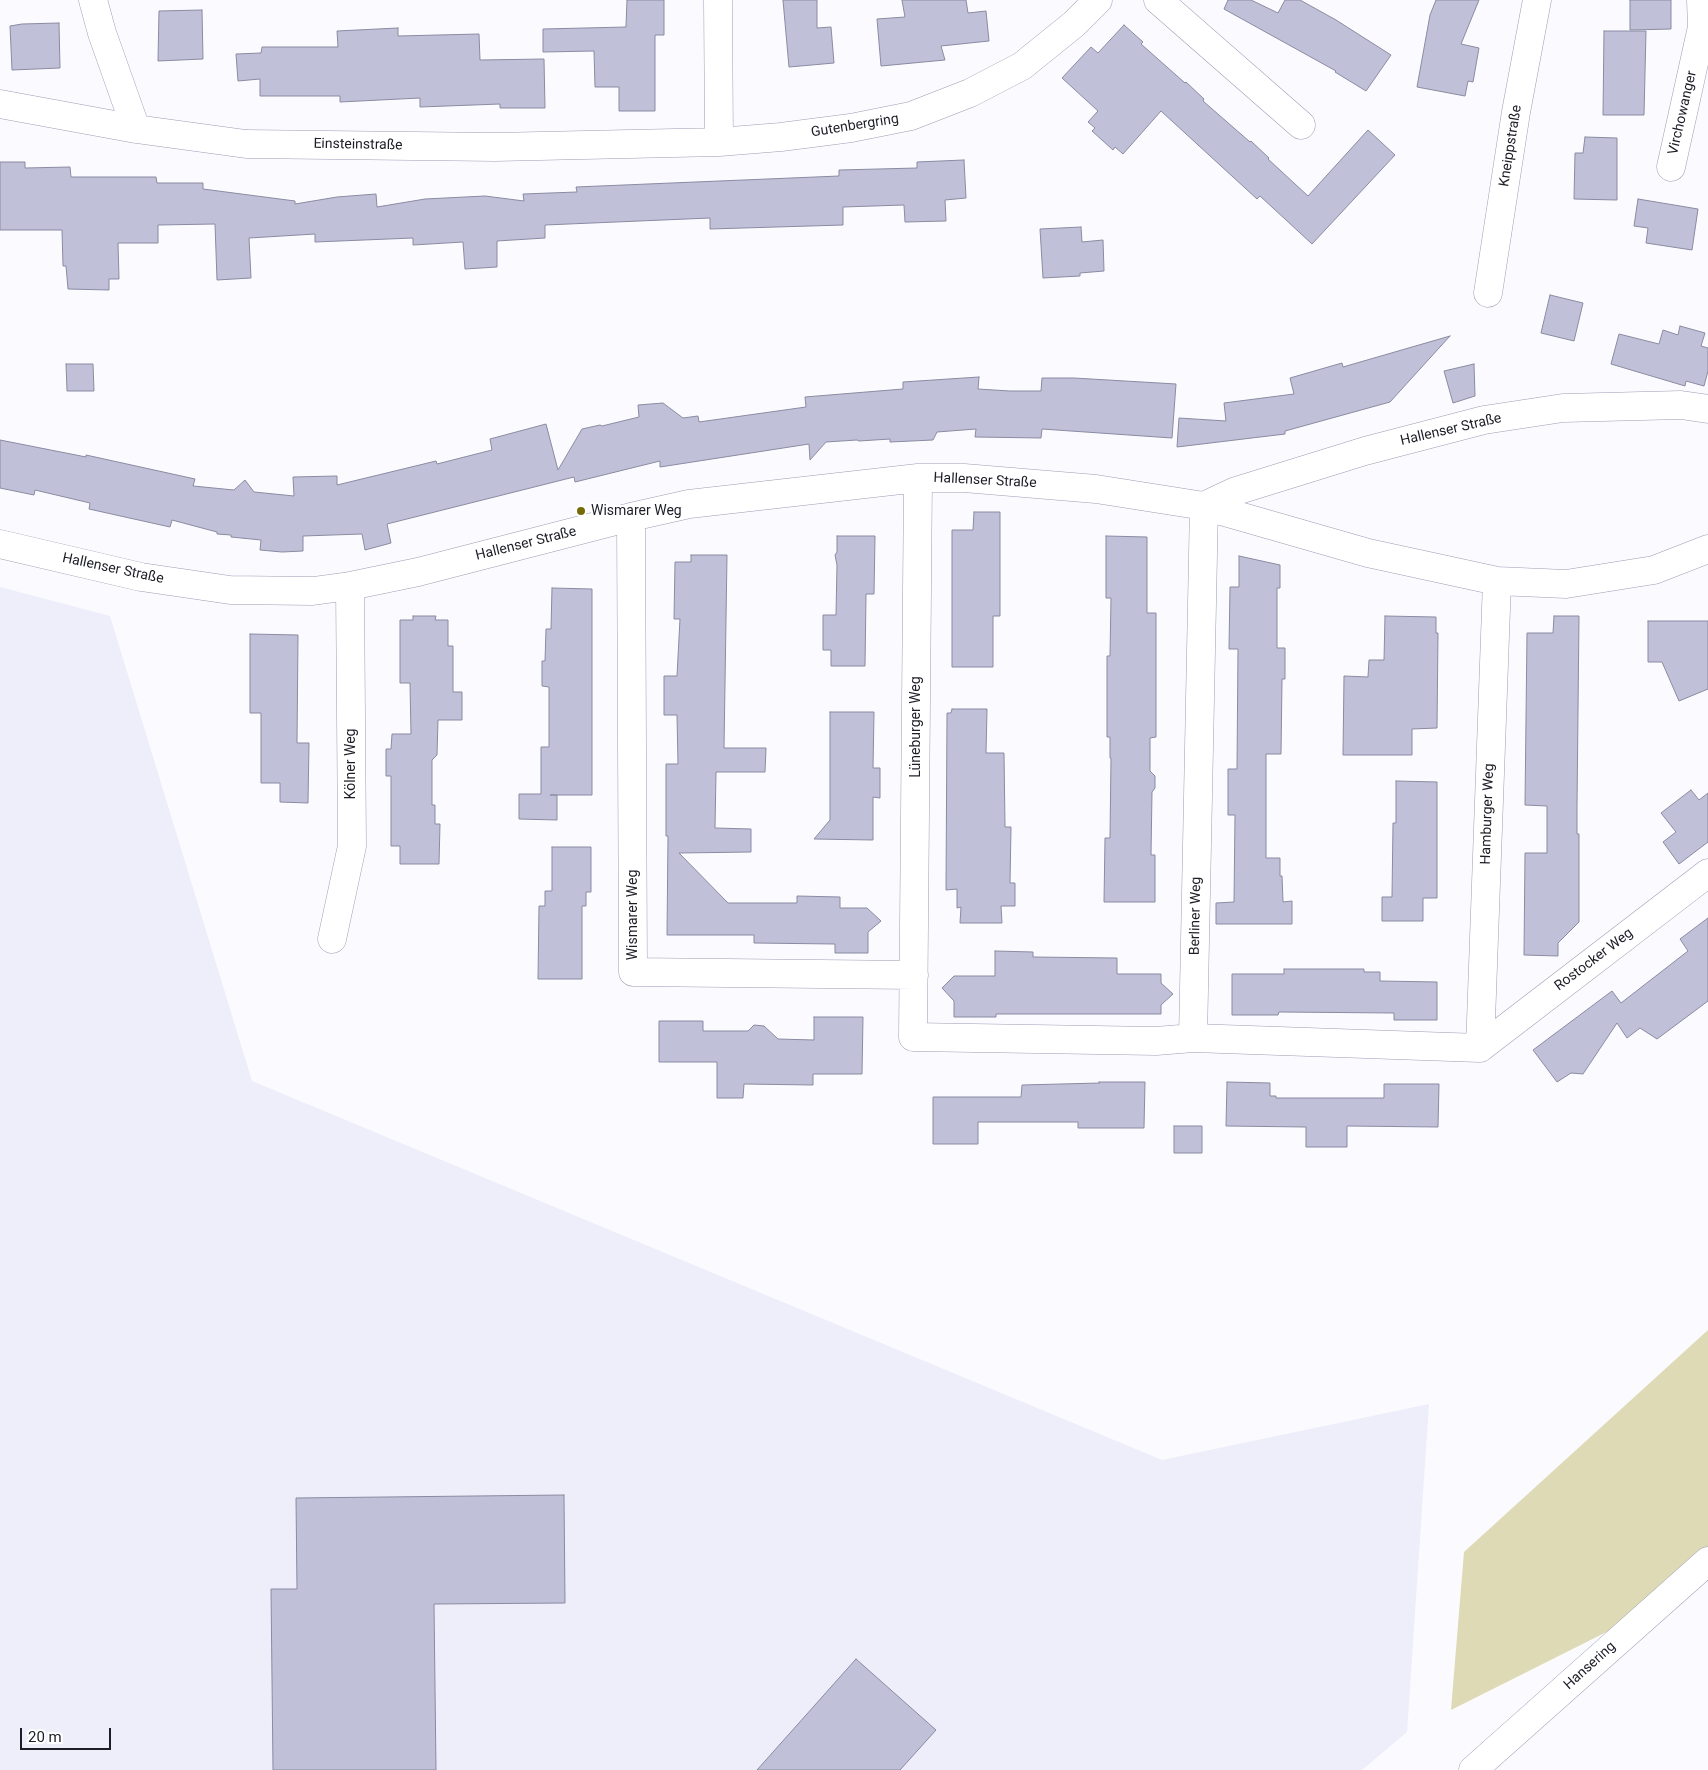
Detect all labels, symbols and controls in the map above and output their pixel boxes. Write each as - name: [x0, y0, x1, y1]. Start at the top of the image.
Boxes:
- street label: Virchowanger: [1665, 69, 1701, 157]
- street label: Kneippstraße: [1496, 104, 1526, 188]
- street label: Gutenbergring: [810, 111, 900, 141]
- street label: Einsteinstraße: [313, 136, 403, 154]
- street label: Hallenser Straße: [1399, 410, 1503, 450]
- street label: Hallenser Straße: [933, 470, 1037, 492]
- place label: Wismarer Weg: [591, 503, 682, 519]
- marker: Wismarer Weg: [575, 505, 587, 517]
- street label: Hallenser Straße: [474, 523, 578, 565]
- street label: Hallenser Straße: [61, 550, 165, 588]
- street label: Lüneburger Weg: [908, 676, 924, 778]
- street label: Kölner Weg: [343, 729, 359, 799]
- street label: Hamburger Weg: [1478, 763, 1498, 865]
- street label: Wismarer Weg: [625, 870, 641, 960]
- street label: Berliner Weg: [1187, 877, 1205, 955]
- street label: Rostocker Weg: [1552, 925, 1636, 995]
- street label: Hansering: [1561, 1638, 1619, 1694]
- scale bar: [22, 1718, 114, 1750]
- text: 20 m: [28, 1728, 62, 1746]

